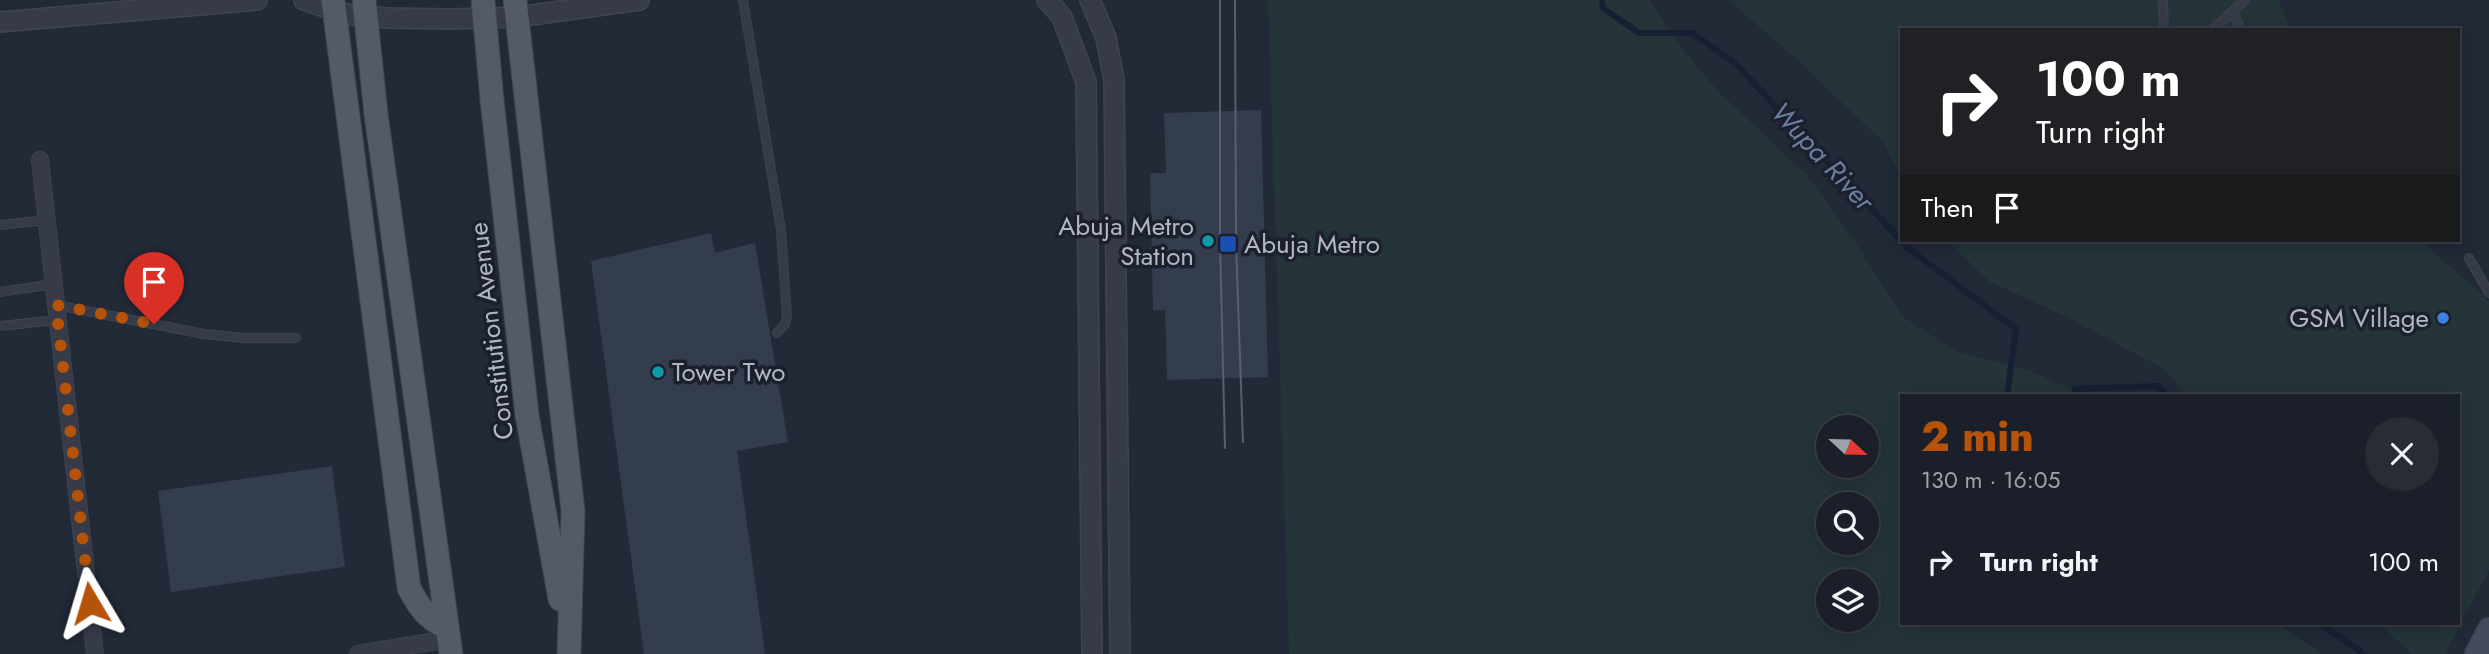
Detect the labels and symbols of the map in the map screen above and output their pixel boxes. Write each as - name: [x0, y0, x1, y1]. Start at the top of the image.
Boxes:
- water label: Wupa River: [1761, 93, 1885, 221]
- place label: Abuja Metro Station: [1058, 207, 1194, 275]
- street label: Constitution Avenue: [459, 220, 523, 442]
- place label: Abuja Metro: [1244, 225, 1380, 263]
- marker: Abuja Metro Station: [1200, 233, 1216, 249]
- marker: Abuja Metro: [1218, 234, 1238, 254]
- pin: [124, 252, 184, 324]
- place label: GSM Village: [2289, 299, 2429, 337]
- marker: GSM Village: [2435, 310, 2451, 326]
- place label: Tower Two: [672, 353, 786, 391]
- marker: Tower Two: [650, 364, 666, 380]
- north arrow: [1816, 415, 1880, 478]
- position arrow: [53, 566, 127, 640]

